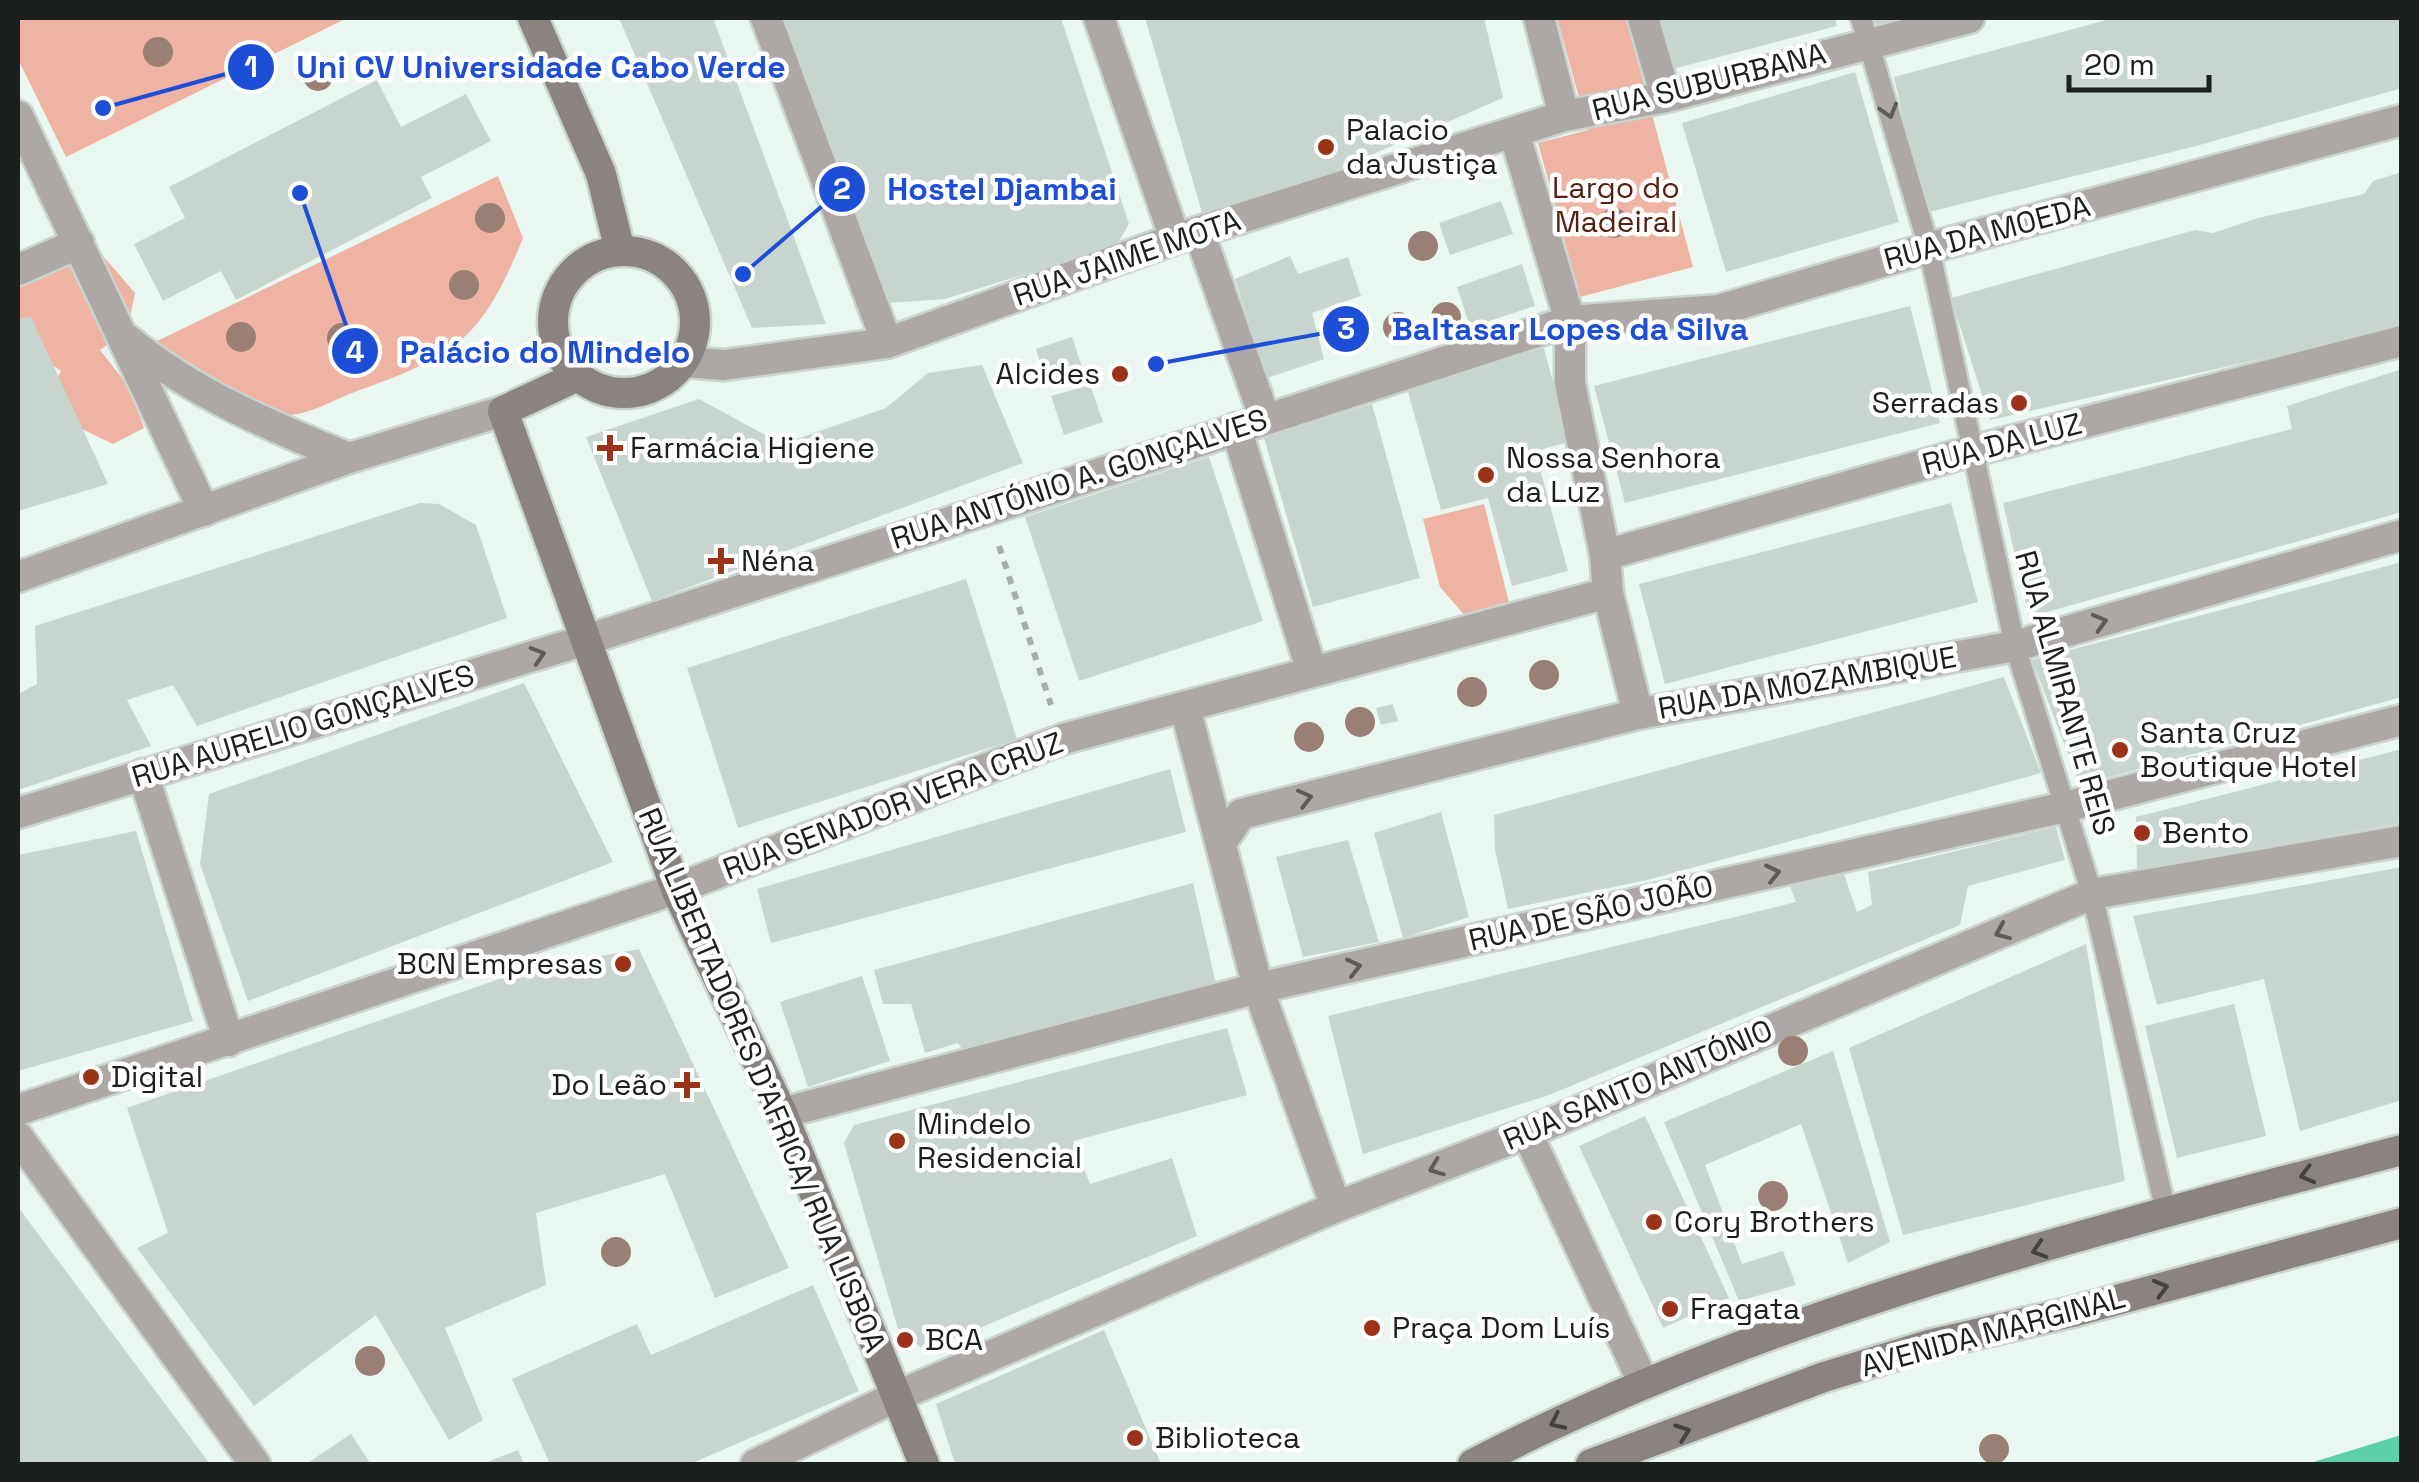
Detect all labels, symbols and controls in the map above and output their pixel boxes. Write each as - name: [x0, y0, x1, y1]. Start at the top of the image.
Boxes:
- scale bar: [2069, 30, 2209, 92]
- street label: RUA SUBURBANA: [1588, 34, 1830, 129]
- callout: Uni CV Universidade Cabo Verde: [226, 36, 806, 98]
- text: 20 m: [2084, 45, 2155, 84]
- text: 1: [244, 47, 258, 86]
- text: Uni CV Universidade Cabo Verde: [296, 47, 786, 87]
- one-way arrow: [1877, 102, 1898, 119]
- place label: Palacio da Justiça: [1346, 110, 1498, 183]
- marker: Palacio da Justiça: [1315, 136, 1337, 158]
- callout: Hostel Djambai: [817, 158, 1136, 220]
- park label: Largo do Madeiral: [1552, 168, 1680, 241]
- text: 2: [833, 169, 851, 208]
- text: Hostel Djambai: [887, 169, 1117, 209]
- street label: RUA DA MOEDA: [1879, 186, 2094, 279]
- street label: RUA JAIME MOTA: [1008, 200, 1246, 315]
- callout: Baltasar Lopes da Silva: [1321, 298, 1768, 360]
- text: 3: [1337, 309, 1355, 348]
- text: Baltasar Lopes da Silva: [1392, 309, 1748, 349]
- callout: Palácio do Mindelo: [330, 320, 711, 382]
- text: 4: [345, 332, 365, 371]
- text: Palácio do Mindelo: [400, 332, 690, 372]
- place label: Alcides: [996, 354, 1100, 393]
- marker: Alcides: [1109, 363, 1131, 385]
- place label: Serradas: [1872, 383, 1999, 422]
- marker: Serradas: [2008, 392, 2030, 414]
- street label: RUA ANTÓNIO A. GONÇALVES: [886, 399, 1272, 558]
- street label: RUA DA LUZ: [1918, 403, 2086, 484]
- place label: Farmácia Higiene: [630, 428, 875, 467]
- marker: Farmácia Higiene: [599, 437, 621, 459]
- place label: Nossa Senhora da Luz: [1506, 438, 1720, 511]
- marker: Nossa Senhora da Luz: [1475, 464, 1497, 486]
- place label: Néna: [741, 541, 814, 580]
- street label: RUA ALMIRANTE REIS: [2006, 546, 2125, 840]
- marker: Néna: [710, 550, 732, 572]
- one-way arrow: [2091, 613, 2108, 634]
- street label: RUA DA MOZAMBIQUE: [1655, 637, 1959, 728]
- one-way arrow: [529, 646, 546, 667]
- street label: RUA AURELIO GONÇALVES: [127, 655, 479, 796]
- place label: Santa Cruz Boutique Hotel: [2140, 713, 2357, 786]
- street label: RUA SENADOR VERA CRUZ: [717, 723, 1068, 888]
- marker: Santa Cruz Boutique Hotel: [2109, 739, 2131, 761]
- one-way arrow: [1296, 789, 1313, 810]
- street label: RUA LIBERTADORES D'AFRICA/ RUA LISBOA: [630, 802, 895, 1358]
- place label: Bento: [2162, 813, 2249, 852]
- marker: Bento: [2131, 822, 2153, 844]
- one-way arrow: [1764, 863, 1781, 884]
- street label: RUA DE SÃO JOÃO: [1465, 865, 1717, 960]
- one-way arrow: [1994, 921, 2012, 941]
- place label: BCN Empresas: [397, 944, 603, 983]
- marker: BCN Empresas: [612, 953, 634, 975]
- one-way arrow: [1345, 957, 1362, 978]
- street label: RUA SANTO ANTÓNIO: [1497, 1010, 1778, 1159]
- place label: Digital: [111, 1057, 203, 1096]
- place label: Do Leão: [551, 1065, 667, 1104]
- marker: Digital: [80, 1066, 102, 1088]
- marker: Do Leão: [676, 1074, 698, 1096]
- place label: Mindelo Residencial: [917, 1104, 1082, 1177]
- marker: Mindelo Residencial: [886, 1130, 908, 1152]
- one-way arrow: [1428, 1157, 1446, 1177]
- one-way arrow: [2299, 1163, 2316, 1184]
- place label: Cory Brothers: [1674, 1202, 1875, 1241]
- marker: Cory Brothers: [1643, 1211, 1665, 1233]
- one-way arrow: [2031, 1238, 2048, 1259]
- street label: AVENIDA MARGINAL: [1856, 1277, 2129, 1386]
- one-way arrow: [2152, 1279, 2169, 1300]
- place label: Fragata: [1690, 1289, 1800, 1328]
- marker: Fragata: [1659, 1298, 1681, 1320]
- place label: Praça Dom Luís: [1392, 1308, 1610, 1347]
- marker: Praça Dom Luís: [1361, 1317, 1383, 1339]
- place label: BCA: [925, 1320, 983, 1359]
- marker: BCA: [894, 1329, 916, 1351]
- one-way arrow: [1549, 1409, 1567, 1429]
- place label: Biblioteca: [1155, 1418, 1300, 1457]
- one-way arrow: [1674, 1423, 1691, 1444]
- marker: Biblioteca: [1124, 1427, 1146, 1449]

